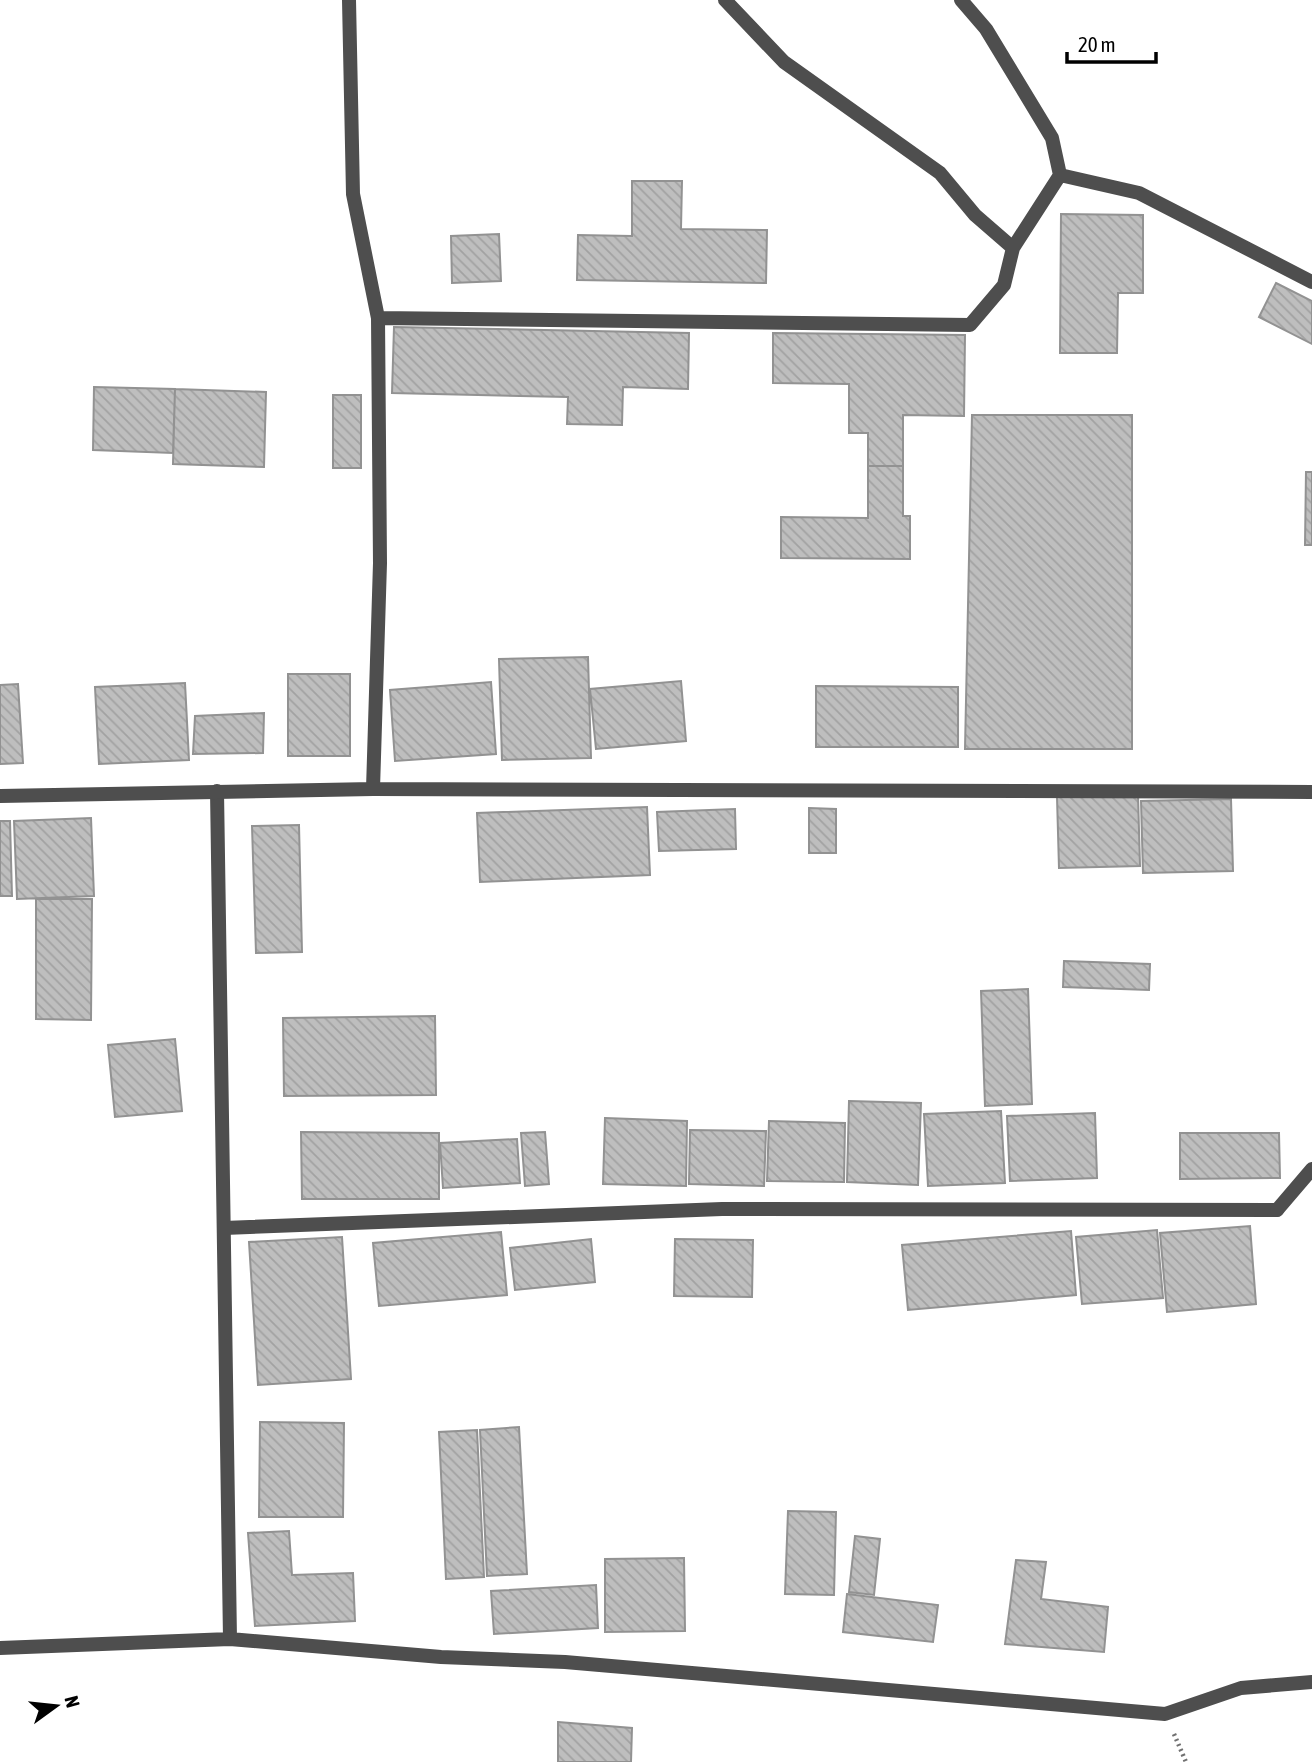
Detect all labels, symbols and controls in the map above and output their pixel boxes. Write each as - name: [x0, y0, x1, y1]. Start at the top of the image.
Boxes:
- scale bar: [1067, 21, 1156, 65]
- text: 20 m: [1078, 32, 1116, 56]
- north arrow: [21, 1671, 91, 1741]
- text: N: [60, 1693, 84, 1710]

